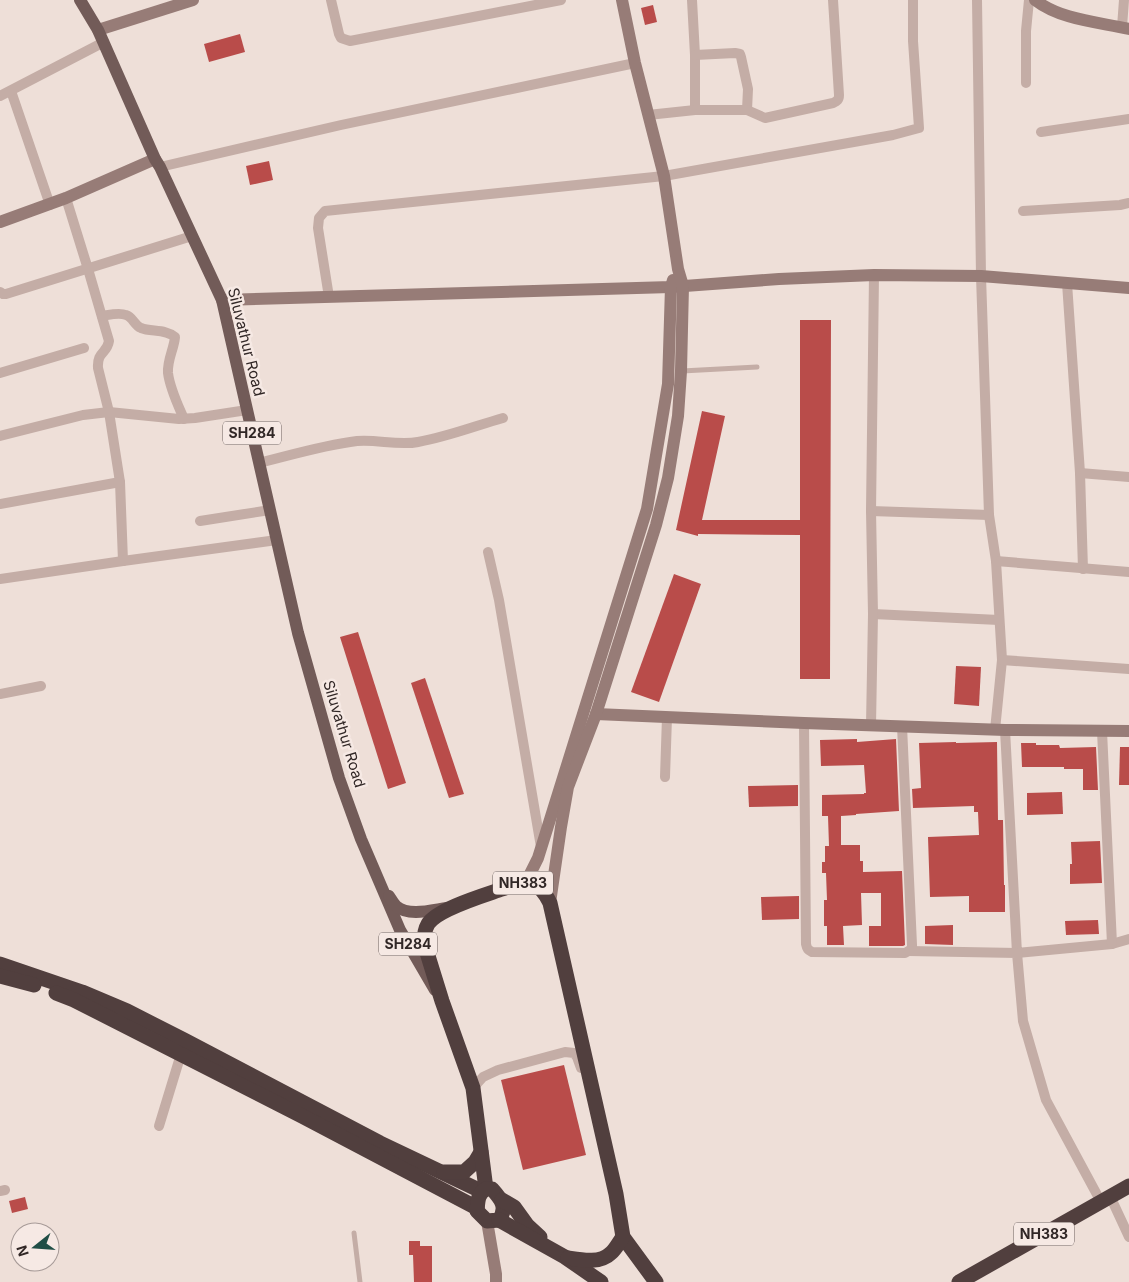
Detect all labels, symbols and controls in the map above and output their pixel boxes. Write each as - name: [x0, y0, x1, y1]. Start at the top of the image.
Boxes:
- street label: Siluvathur Road: [224, 286, 269, 398]
- road number: SH284: [223, 422, 281, 444]
- street label: Siluvathur Road: [319, 678, 370, 790]
- road number: NH383: [493, 871, 553, 894]
- road number: SH284: [379, 932, 437, 956]
- north arrow: [10, 1222, 60, 1272]
- road number: NH383: [1014, 1222, 1074, 1246]
- text: N: [12, 1243, 32, 1259]

